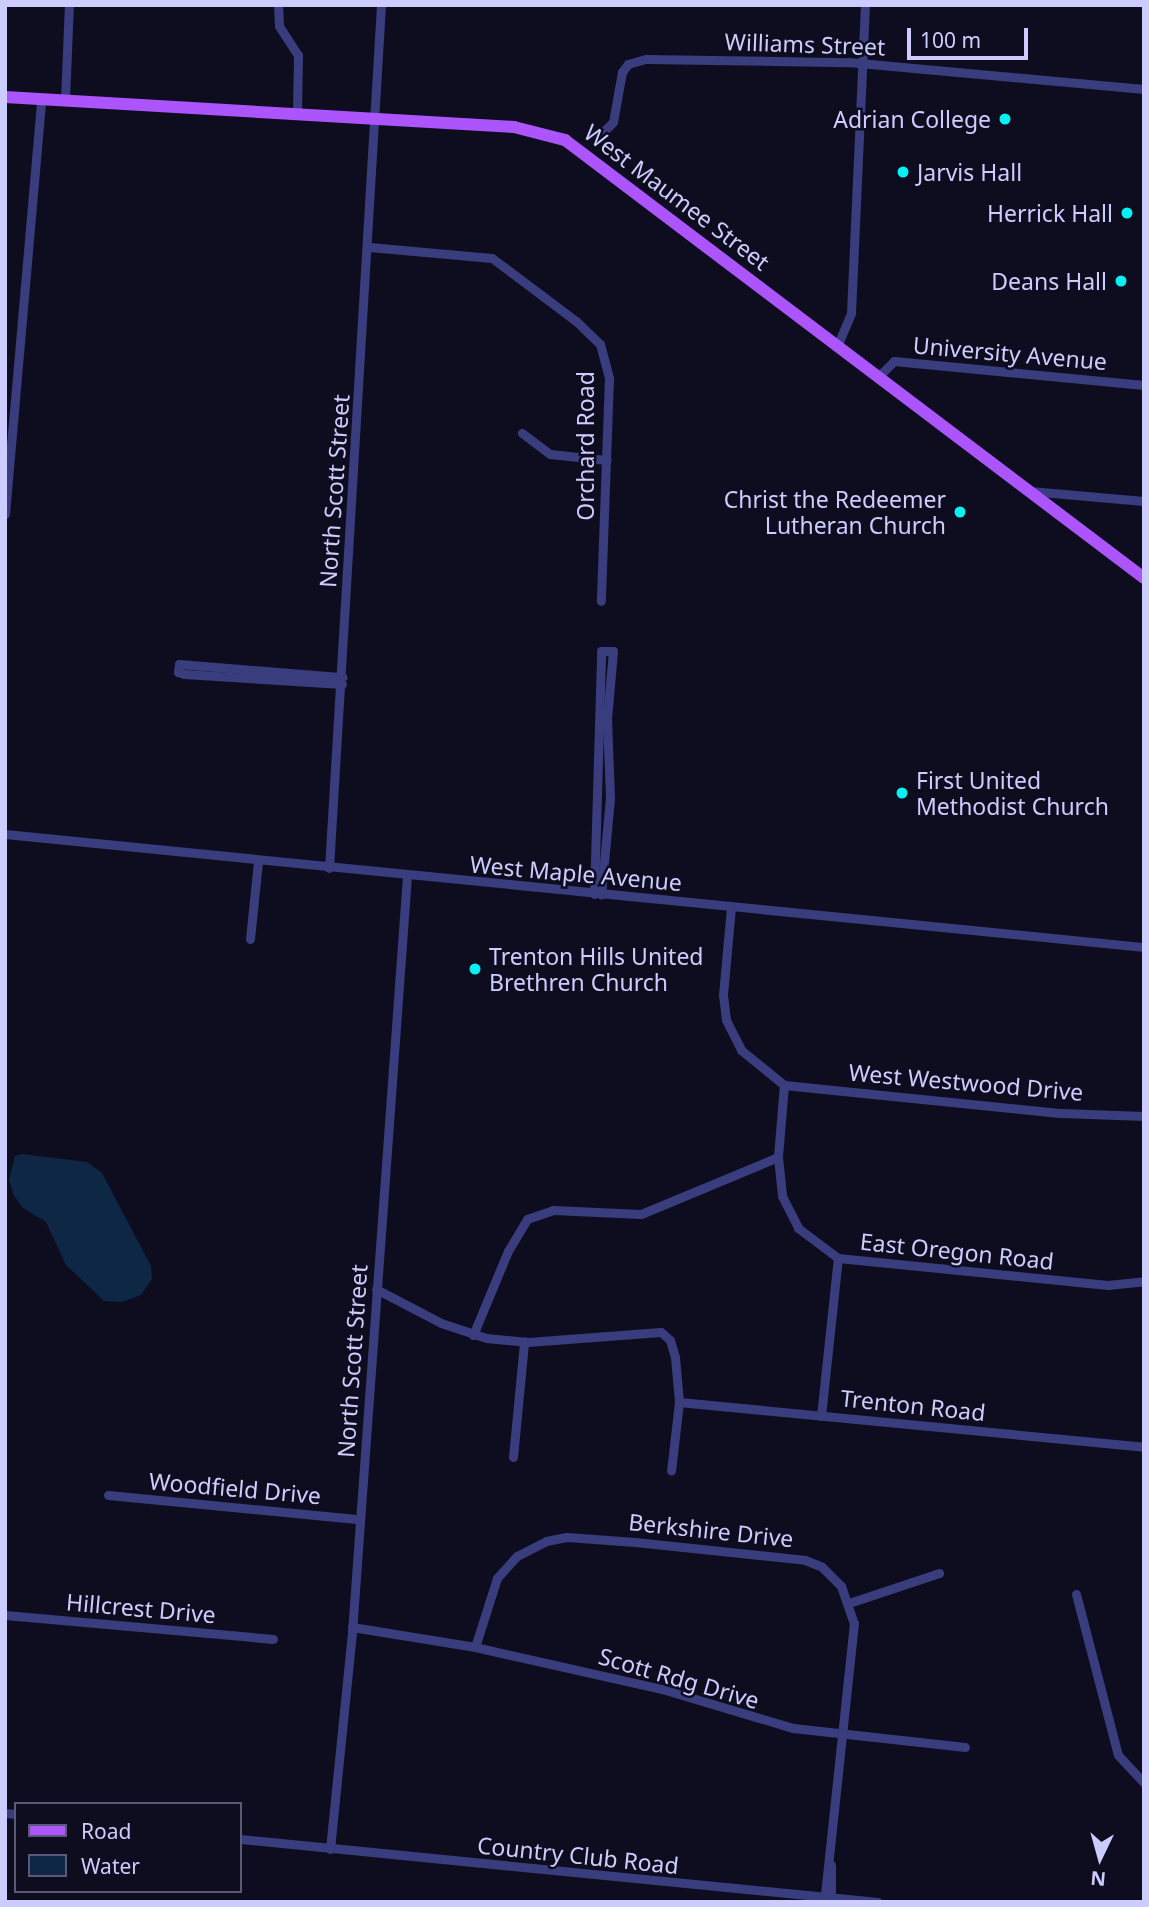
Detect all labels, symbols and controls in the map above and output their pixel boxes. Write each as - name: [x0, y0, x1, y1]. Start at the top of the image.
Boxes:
- scale bar: [911, 14, 1032, 58]
- text: 100 m: [920, 26, 981, 54]
- street label: Williams Street: [724, 27, 886, 61]
- place label: Adrian College: [833, 105, 991, 133]
- marker: Adrian College: [997, 111, 1013, 127]
- street label: West Maumee Street: [579, 118, 775, 276]
- place label: Jarvis Hall: [917, 158, 1022, 186]
- marker: Jarvis Hall: [895, 164, 911, 180]
- place label: Herrick Hall: [987, 199, 1113, 227]
- marker: Herrick Hall: [1119, 205, 1135, 221]
- place label: Deans Hall: [991, 267, 1107, 295]
- marker: Deans Hall: [1113, 273, 1129, 289]
- street label: University Avenue: [912, 331, 1108, 375]
- street label: Orchard Road: [571, 371, 599, 521]
- street label: North Scott Street: [313, 393, 355, 589]
- place label: Christ the Redeemer Lutheran Church: [724, 485, 946, 539]
- marker: Christ the Redeemer Lutheran Church: [952, 504, 968, 520]
- place label: First United Methodist Church: [916, 766, 1109, 820]
- marker: First United Methodist Church: [894, 785, 910, 801]
- street label: West Maple Avenue: [469, 850, 683, 896]
- place label: Trenton Hills United Brethren Church: [489, 942, 703, 996]
- marker: Trenton Hills United Brethren Church: [467, 961, 483, 977]
- street label: West Westwood Drive: [848, 1058, 1084, 1106]
- street label: East Oregon Road: [859, 1227, 1055, 1275]
- street label: North Scott Street: [331, 1263, 373, 1459]
- street label: Trenton Road: [839, 1384, 987, 1426]
- street label: Woodfield Drive: [148, 1467, 322, 1509]
- street label: Berkshire Drive: [627, 1508, 795, 1552]
- street label: Hillcrest Drive: [65, 1588, 217, 1628]
- street label: Scott Rdg Drive: [596, 1642, 762, 1714]
- legend: [14, 1802, 242, 1893]
- text: Road: [81, 1817, 131, 1845]
- north arrow: [1065, 1823, 1135, 1893]
- street label: Country Club Road: [476, 1831, 680, 1879]
- text: Water: [81, 1852, 140, 1880]
- text: N: [1089, 1865, 1107, 1893]

